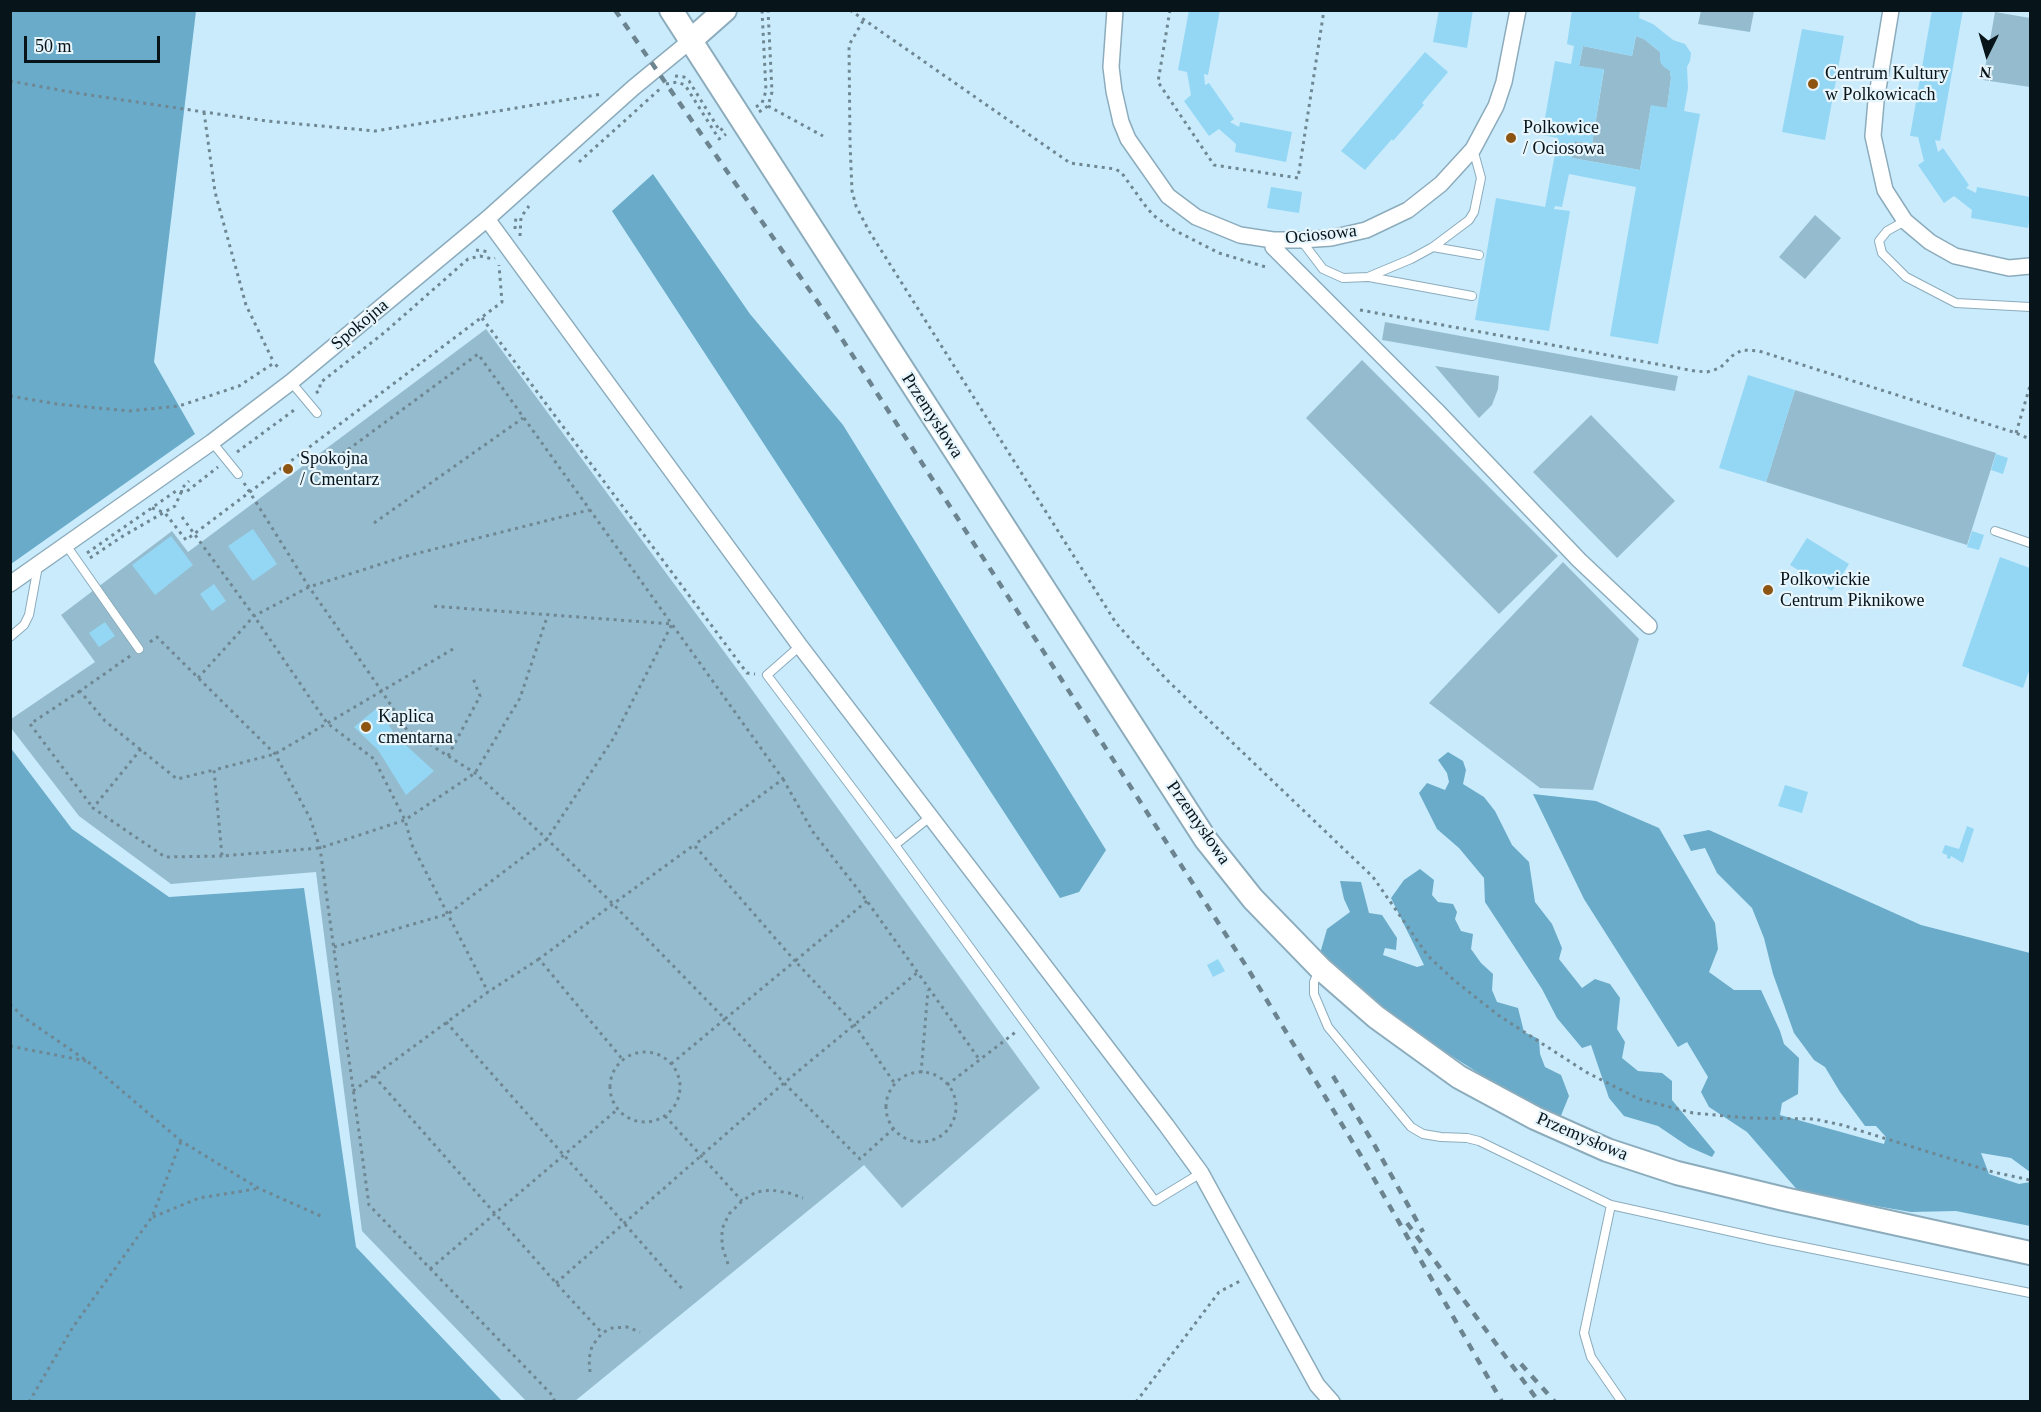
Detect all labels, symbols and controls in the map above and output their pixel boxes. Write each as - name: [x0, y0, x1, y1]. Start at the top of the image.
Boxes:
- scale bar: [27, 24, 164, 62]
- north arrow: [1957, 24, 2017, 84]
- text: 50 m: [35, 36, 72, 56]
- place label: Centrum Kultury w Polkowicach: [1825, 63, 1948, 106]
- text: N: [1979, 63, 1992, 81]
- marker: Centrum Kultury w Polkowicach: [1806, 77, 1820, 91]
- place label: Polkowice / Ociosowa: [1523, 117, 1604, 160]
- marker: Polkowice / Ociosowa: [1504, 131, 1518, 145]
- street label: Ociosowa: [1284, 220, 1358, 250]
- street label: Spokojna: [327, 295, 393, 355]
- street label: Przemysłowa: [897, 369, 967, 463]
- place label: Spokojna / Cmentarz: [300, 448, 379, 490]
- marker: Spokojna / Cmentarz: [281, 462, 295, 476]
- place label: Polkowickie Centrum Piknikowe: [1780, 569, 1924, 612]
- marker: Polkowickie Centrum Piknikowe: [1761, 583, 1775, 597]
- place label: Kaplica cmentarna: [378, 706, 453, 748]
- marker: Kaplica cmentarna: [359, 720, 373, 734]
- street label: Przemysłowa: [1161, 777, 1235, 869]
- street label: Przemysłowa: [1533, 1108, 1631, 1166]

